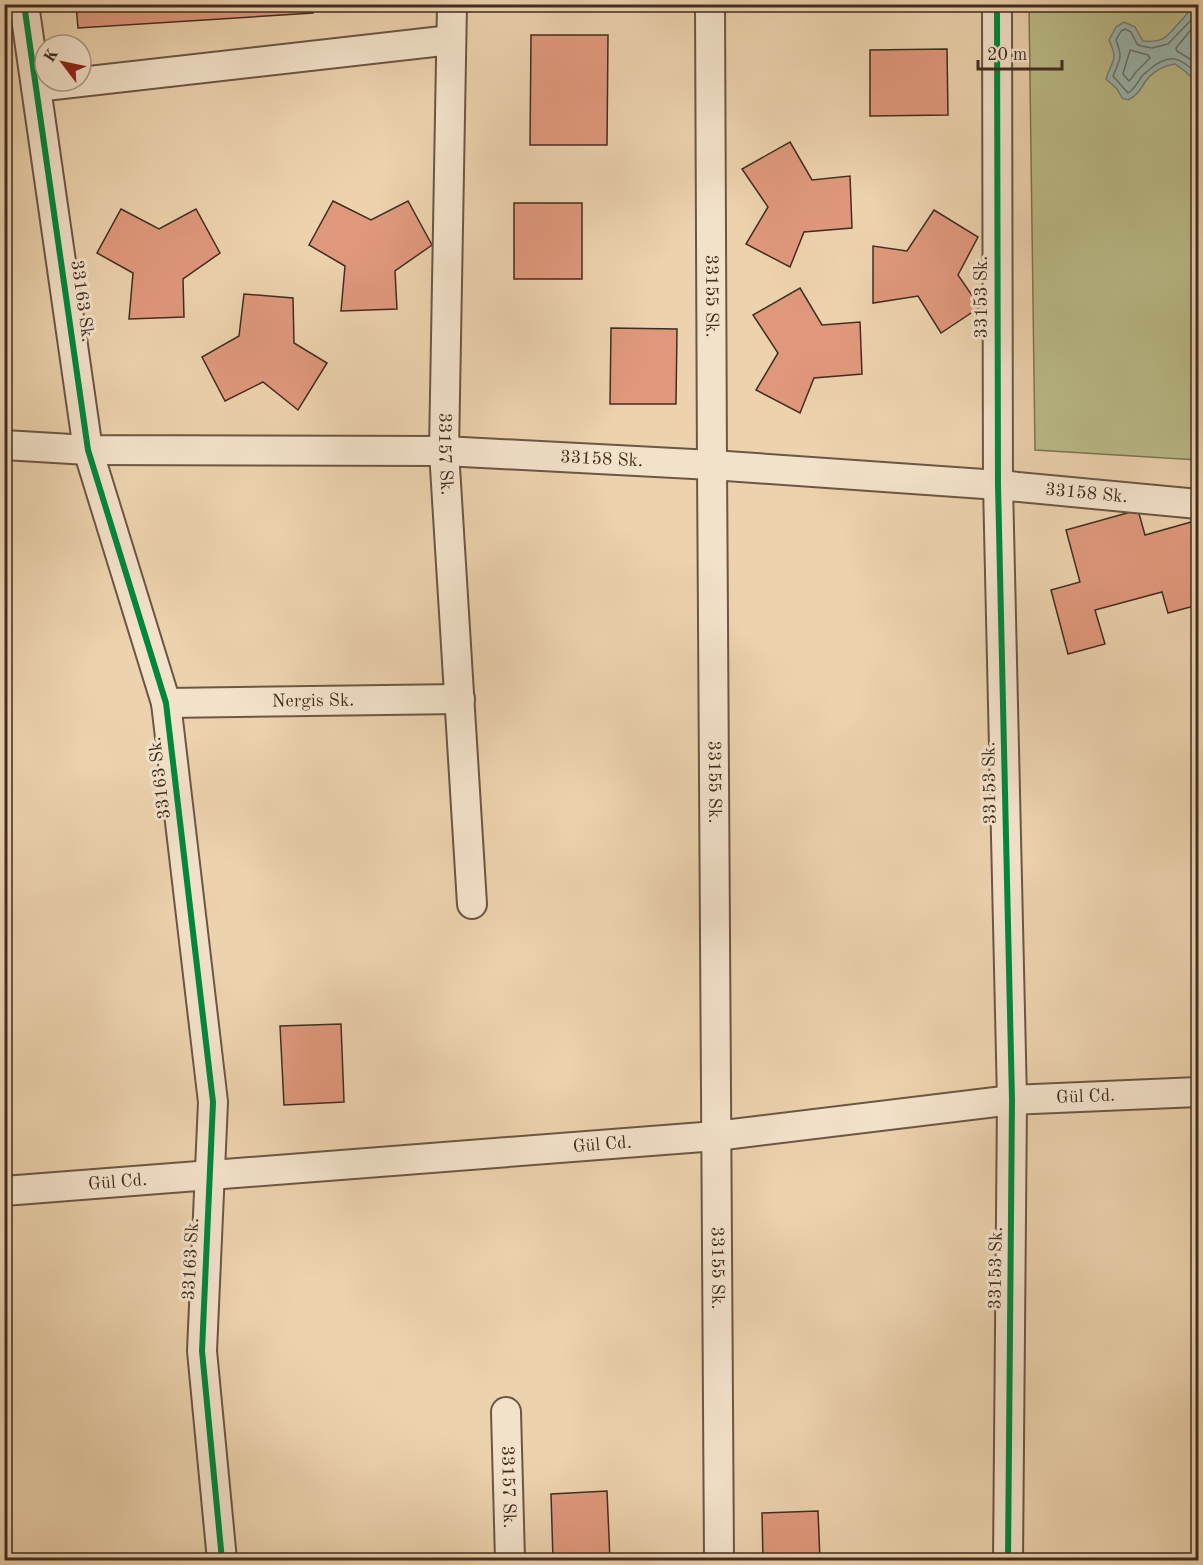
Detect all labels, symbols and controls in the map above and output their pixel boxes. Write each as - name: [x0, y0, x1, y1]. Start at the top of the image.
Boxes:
- north arrow: [33, 33, 93, 93]
- scale bar: [978, 33, 1062, 71]
- text: 20 m: [987, 46, 1027, 64]
- text: K: [42, 47, 62, 66]
- street label: 33155 Sk.: [702, 255, 720, 337]
- street label: 33153 Sk.: [973, 256, 991, 338]
- street label: 33163 Sk.: [67, 259, 97, 343]
- street label: 33157 Sk.: [435, 412, 456, 496]
- street label: 33158 Sk.: [560, 448, 644, 470]
- street label: 33158 Sk.: [1044, 481, 1129, 506]
- street label: Nergis Sk.: [272, 691, 354, 711]
- street label: 33163 Sk.: [146, 736, 174, 820]
- street label: 33155 Sk.: [705, 740, 723, 823]
- street label: 33153 Sk.: [980, 741, 1000, 825]
- street label: Gül Cd.: [1056, 1087, 1116, 1107]
- street label: Gül Cd.: [572, 1134, 632, 1156]
- street label: Gül Cd.: [88, 1171, 148, 1193]
- street label: 33163 Sk.: [180, 1217, 202, 1301]
- street label: 33155 Sk.: [708, 1226, 726, 1309]
- street label: 33153 Sk.: [986, 1226, 1006, 1310]
- street label: 33157 Sk.: [498, 1445, 518, 1529]

